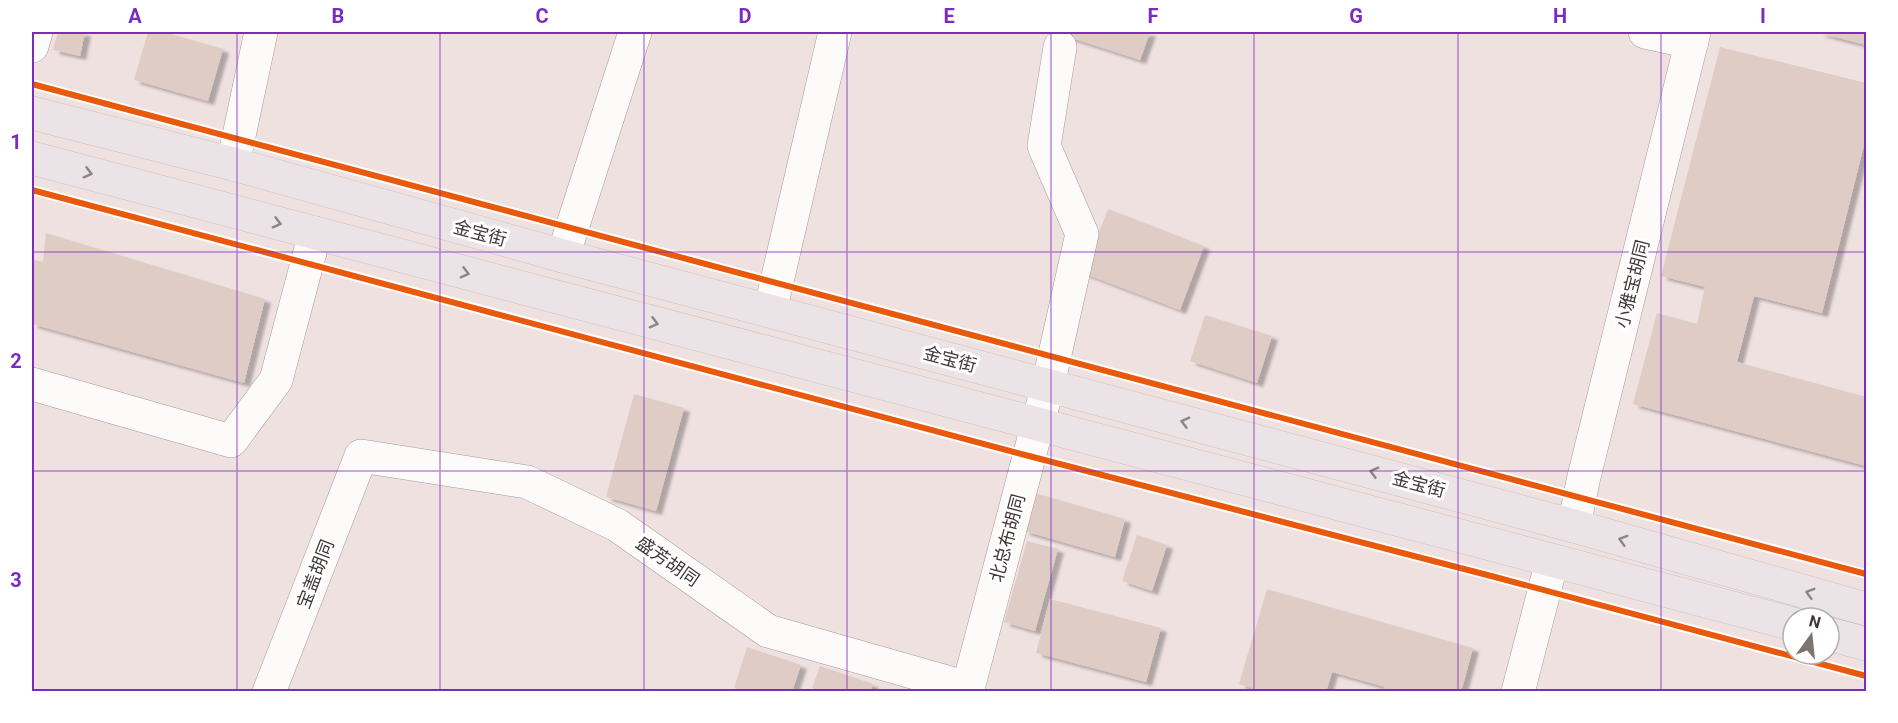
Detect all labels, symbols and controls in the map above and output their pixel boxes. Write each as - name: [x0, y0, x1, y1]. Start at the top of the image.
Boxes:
- text: A: [128, 4, 142, 28]
- text: B: [332, 4, 344, 28]
- text: C: [535, 4, 549, 28]
- text: D: [739, 4, 752, 28]
- text: E: [943, 4, 955, 28]
- text: F: [1148, 4, 1159, 28]
- text: G: [1349, 4, 1363, 28]
- text: H: [1553, 4, 1567, 28]
- text: I: [1760, 4, 1766, 28]
- text: 1: [10, 130, 22, 154]
- one-way arrow: [82, 166, 93, 178]
- one-way arrow: [271, 216, 281, 228]
- street label: 金宝街: [451, 216, 509, 250]
- street label: 小雅宝胡同: [1611, 238, 1653, 330]
- one-way arrow: [459, 266, 470, 278]
- one-way arrow: [648, 315, 658, 328]
- street label: 金宝街: [921, 342, 979, 376]
- text: 2: [10, 349, 22, 373]
- one-way arrow: [1181, 416, 1191, 429]
- one-way arrow: [1369, 467, 1380, 479]
- street label: 金宝街: [1390, 467, 1448, 501]
- street label: 北总布胡同: [985, 492, 1029, 584]
- street label: 盛芳胡同: [632, 532, 704, 590]
- one-way arrow: [1618, 534, 1628, 547]
- street label: 宝盖胡同: [292, 537, 338, 611]
- text: 3: [10, 568, 22, 592]
- one-way arrow: [1805, 588, 1816, 600]
- north arrow: [1781, 606, 1841, 666]
- text: N: [1807, 611, 1823, 633]

